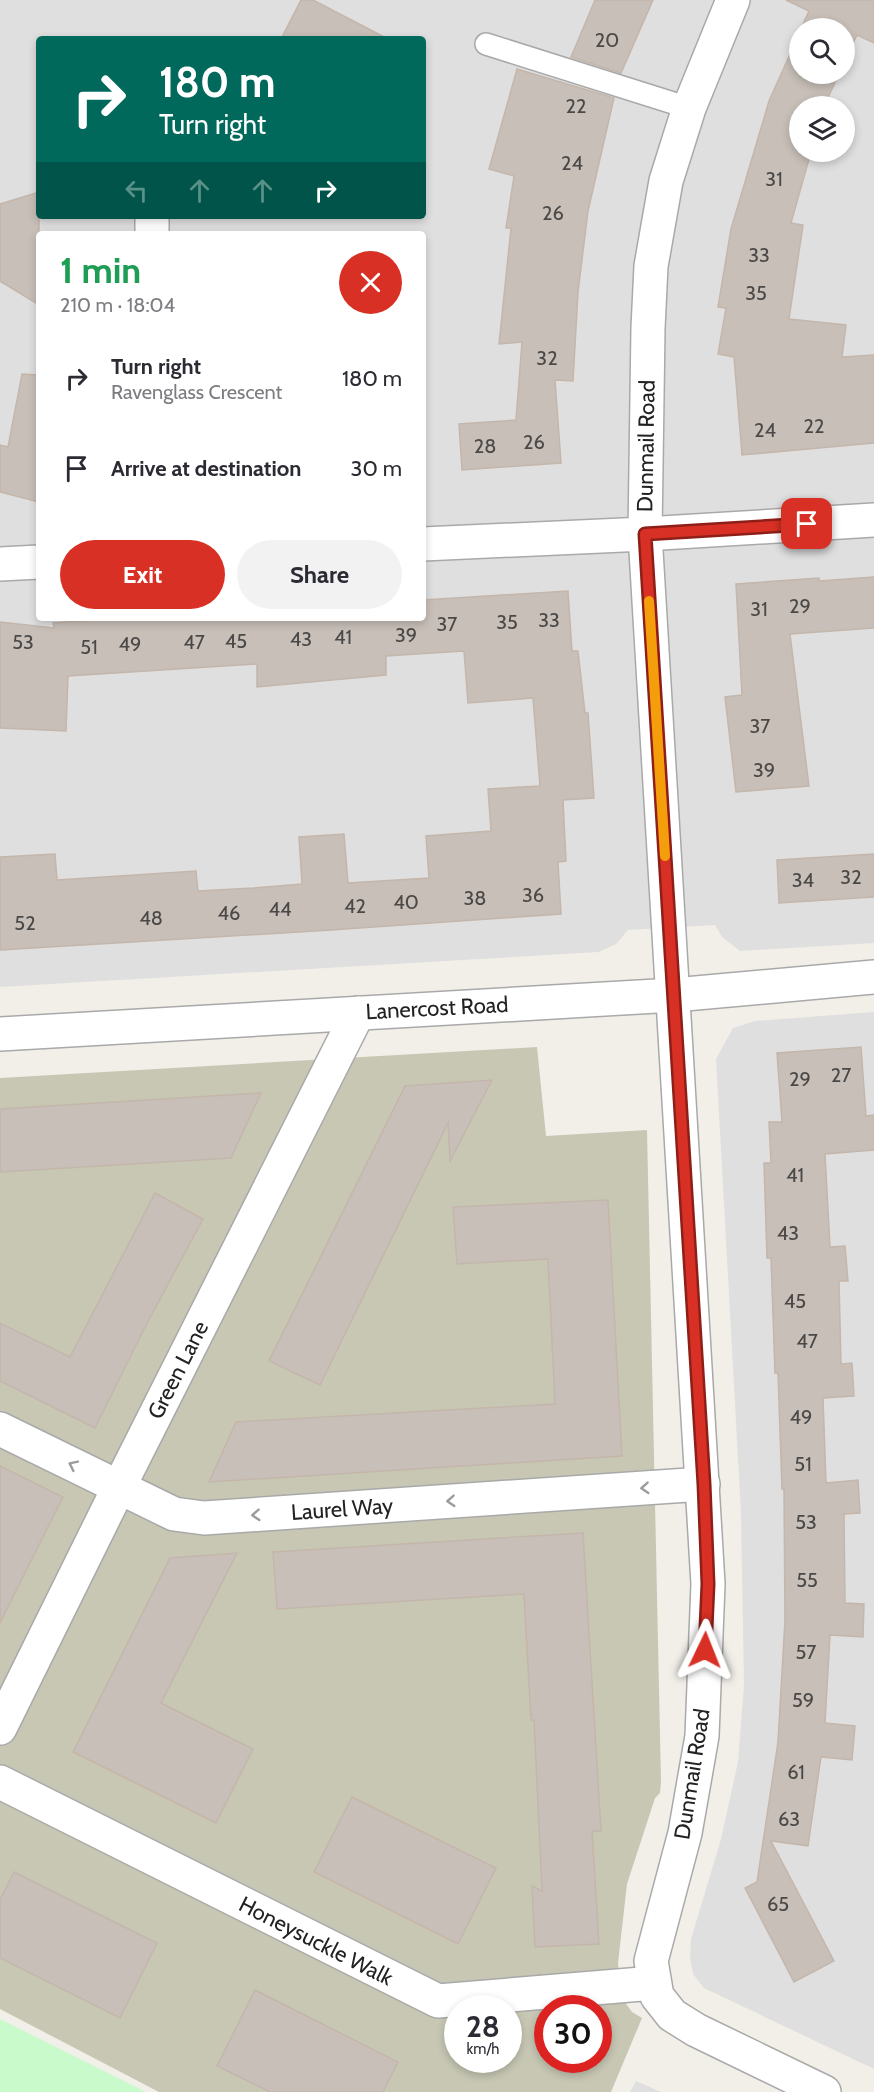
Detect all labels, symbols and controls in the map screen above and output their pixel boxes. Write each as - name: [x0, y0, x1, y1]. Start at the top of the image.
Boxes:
- map controls: [789, 18, 855, 162]
- button: search: [789, 18, 855, 84]
- house number: 20: [595, 28, 619, 52]
- text: 180 m: [159, 56, 275, 108]
- icon: right: [60, 60, 138, 138]
- house number: 22: [566, 94, 586, 118]
- button: layers: [789, 96, 855, 162]
- text: Turn right: [159, 108, 266, 141]
- house number: 24: [561, 151, 583, 175]
- house number: 31: [765, 167, 783, 191]
- icon: left: [120, 174, 153, 207]
- icon: ahead: [183, 174, 216, 207]
- icon: ahead: [246, 174, 279, 207]
- icon: right: [309, 174, 342, 207]
- house number: 26: [542, 201, 564, 225]
- house number: 33: [748, 243, 770, 267]
- text: 1 min: [60, 248, 141, 292]
- button: close: [339, 251, 402, 314]
- house number: 35: [745, 281, 767, 305]
- text: 210 m · 18:04: [60, 293, 175, 317]
- house number: 32: [536, 346, 558, 370]
- text: Turn right: [111, 353, 201, 380]
- icon: right: [60, 362, 93, 395]
- text: 180 m: [342, 365, 402, 392]
- text: Ravenglass Crescent: [111, 380, 282, 404]
- street label: Dunmail Road: [631, 380, 661, 512]
- house number: 22: [804, 414, 824, 438]
- house number: 24: [754, 418, 776, 442]
- house number: 26: [523, 430, 545, 454]
- house number: 28: [474, 434, 496, 458]
- icon: arrive: [60, 452, 93, 485]
- text: Arrive at destination: [111, 455, 301, 482]
- text: 30 m: [350, 455, 402, 482]
- pin: [781, 498, 832, 549]
- icon: arrive: [790, 507, 823, 540]
- button: Exit: [60, 540, 225, 609]
- button: Share: [237, 540, 402, 609]
- house number: 29: [789, 594, 811, 618]
- house number: 31: [750, 597, 768, 621]
- house number: 33: [538, 608, 560, 632]
- house number: 35: [496, 610, 518, 634]
- house number: 37: [437, 612, 457, 636]
- house number: 39: [395, 623, 417, 647]
- house number: 41: [334, 625, 352, 649]
- house number: 43: [290, 627, 312, 651]
- house number: 45: [225, 629, 247, 653]
- house number: 53: [12, 630, 34, 654]
- house number: 47: [183, 630, 205, 654]
- house number: 49: [119, 632, 141, 656]
- house number: 51: [80, 635, 98, 659]
- house number: 37: [750, 714, 770, 738]
- house number: 39: [753, 758, 775, 782]
- house number: 32: [840, 865, 862, 889]
- house number: 34: [792, 868, 815, 892]
- house number: 36: [522, 883, 544, 907]
- house number: 38: [464, 886, 486, 910]
- house number: 40: [393, 890, 419, 914]
- house number: 42: [344, 894, 366, 918]
- house number: 44: [268, 897, 292, 921]
- house number: 46: [218, 901, 240, 925]
- house number: 48: [139, 906, 163, 930]
- house number: 52: [14, 911, 36, 935]
- street label: Lanercost Road: [365, 991, 509, 1025]
- house number: 27: [831, 1063, 851, 1087]
- house number: 29: [789, 1067, 811, 1091]
- house number: 41: [786, 1163, 804, 1187]
- house number: 43: [777, 1221, 799, 1245]
- house number: 45: [784, 1289, 806, 1313]
- street label: Green Lane: [142, 1317, 214, 1423]
- house number: 47: [796, 1329, 818, 1353]
- house number: 49: [790, 1405, 812, 1429]
- house number: 51: [794, 1452, 812, 1476]
- one-way arrow: [68, 1460, 79, 1472]
- one-way arrow: [641, 1482, 650, 1495]
- street label: Laurel Way: [290, 1492, 394, 1526]
- one-way arrow: [446, 1495, 455, 1508]
- one-way arrow: [252, 1508, 261, 1521]
- house number: 53: [795, 1510, 817, 1534]
- house number: 55: [796, 1568, 818, 1592]
- position arrow: [673, 1618, 737, 1682]
- house number: 57: [796, 1640, 816, 1664]
- house number: 59: [792, 1688, 814, 1712]
- street label: Dunmail Road: [668, 1707, 716, 1841]
- house number: 61: [787, 1760, 805, 1784]
- house number: 63: [778, 1807, 800, 1831]
- street label: Honeysuckle Walk: [235, 1891, 398, 1991]
- house number: 65: [767, 1892, 789, 1916]
- speed limit sign: 30: [534, 1995, 612, 2073]
- text: 28: [466, 2008, 500, 2045]
- text: km/h: [467, 2040, 499, 2058]

